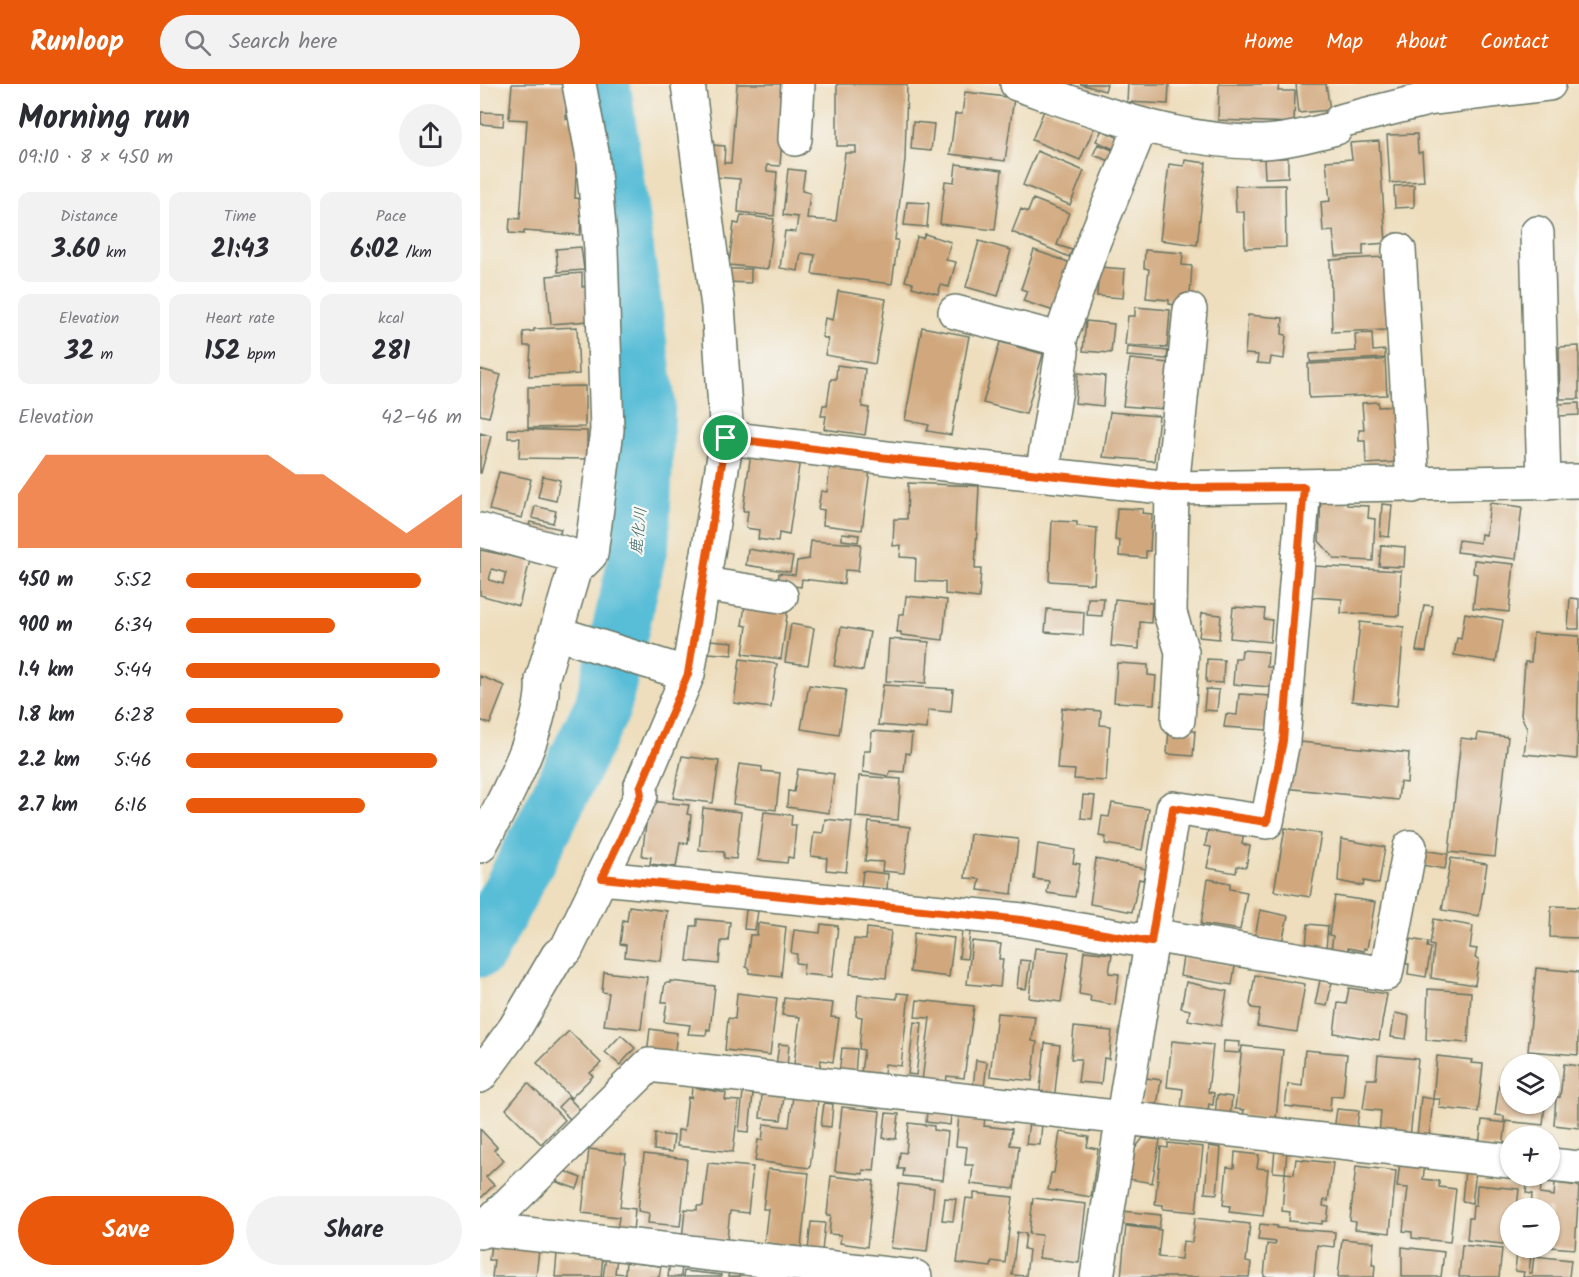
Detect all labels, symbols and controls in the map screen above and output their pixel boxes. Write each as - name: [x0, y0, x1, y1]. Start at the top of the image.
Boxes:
- search box: [160, 15, 580, 69]
- text: Runloop: [30, 20, 124, 65]
- text: Search here: [229, 25, 337, 60]
- icon: search: [181, 26, 214, 59]
- text: Home: [1244, 26, 1293, 59]
- text: Map: [1326, 26, 1363, 59]
- text: About: [1396, 26, 1447, 59]
- text: Contact: [1480, 26, 1549, 59]
- text: Morning run: [18, 93, 190, 146]
- button: share: [399, 104, 462, 167]
- text: 09:10 · 8 × 450 m: [18, 142, 173, 174]
- text: Distance: [60, 204, 118, 229]
- text: Time: [224, 204, 256, 229]
- text: Pace: [376, 204, 406, 229]
- text: 3.60: [52, 229, 100, 271]
- text: 21:43: [211, 229, 269, 271]
- text: 6:02: [350, 229, 399, 271]
- text: km: [100, 240, 126, 265]
- text: /km: [399, 240, 432, 265]
- text: Elevation: [59, 306, 119, 331]
- text: Heart rate: [205, 306, 275, 331]
- text: kcal: [378, 306, 404, 331]
- text: 32: [65, 331, 94, 373]
- text: 152: [204, 331, 240, 373]
- text: 281: [372, 331, 410, 373]
- text: m: [94, 342, 113, 367]
- text: bpm: [240, 342, 276, 367]
- text: Elevation: [18, 402, 94, 434]
- text: 42–46 m: [381, 402, 462, 434]
- pin: [700, 412, 751, 463]
- icon: arrive: [709, 421, 742, 454]
- water label: 鹿化川: [624, 506, 654, 556]
- text: 450 m: [18, 565, 73, 597]
- text: 5:52: [114, 565, 152, 597]
- text: 900 m: [18, 610, 73, 642]
- text: 6:34: [114, 610, 152, 642]
- text: 1.4 km: [18, 655, 74, 687]
- text: 5:44: [114, 655, 152, 687]
- text: 1.8 km: [18, 700, 75, 732]
- text: 6:28: [114, 700, 154, 732]
- text: 2.2 km: [18, 745, 80, 777]
- text: 5:46: [114, 745, 152, 777]
- text: 2.7 km: [18, 790, 78, 822]
- text: 6:16: [114, 790, 147, 822]
- map controls: [1500, 1054, 1560, 1258]
- button: layers: [1500, 1054, 1560, 1114]
- button: +: [1500, 1126, 1560, 1186]
- button: Save: [18, 1196, 234, 1265]
- button: Share: [246, 1196, 462, 1265]
- button: −: [1500, 1198, 1560, 1258]

